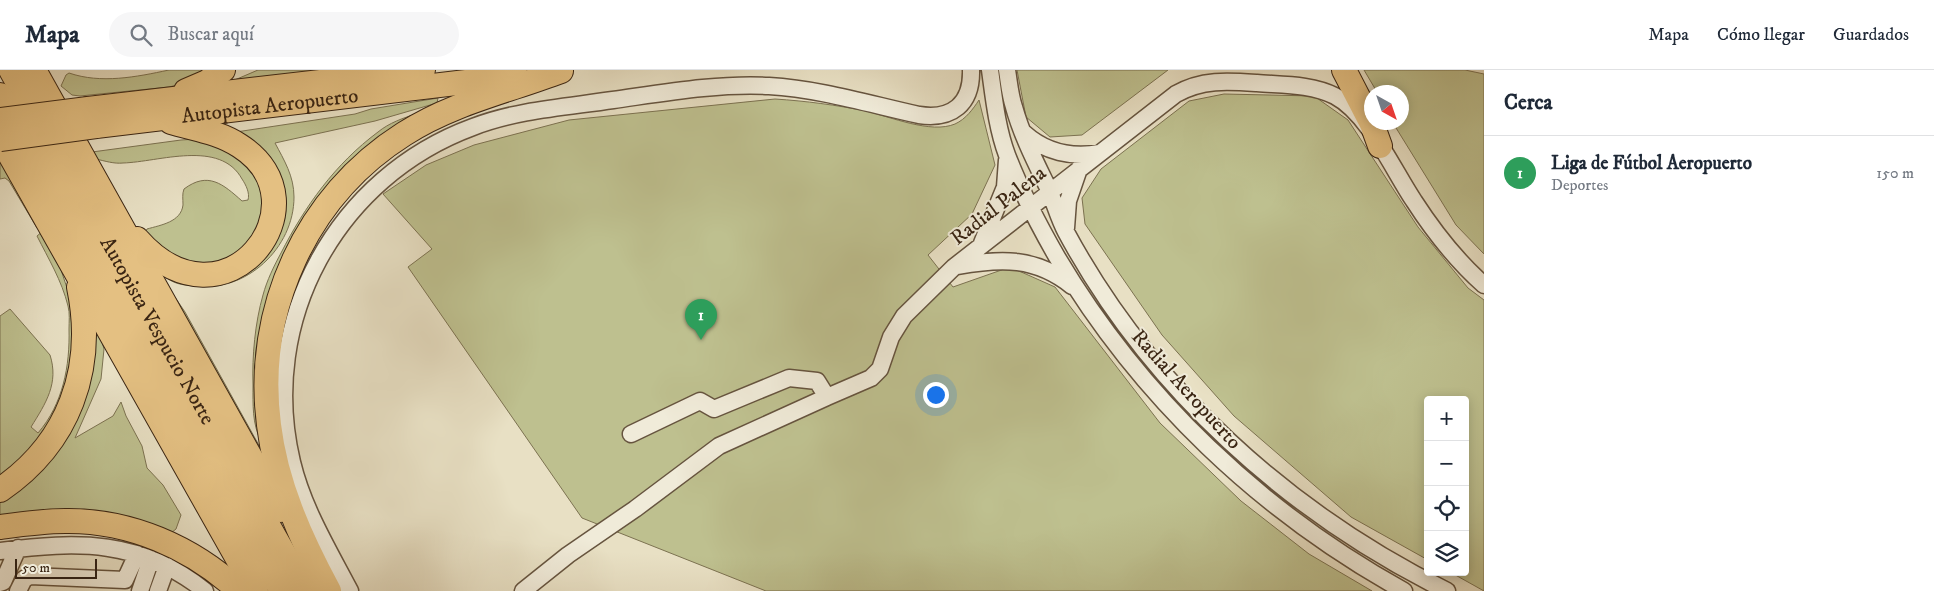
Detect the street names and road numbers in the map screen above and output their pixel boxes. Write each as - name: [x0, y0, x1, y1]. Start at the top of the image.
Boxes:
- street label: Autopista Aeropuerto: [180, 83, 360, 130]
- street label: Radial Palena: [946, 160, 1052, 251]
- street label: Autopista Vespucio Norte: [94, 232, 221, 430]
- street label: Radial Aeropuerto: [1125, 324, 1247, 455]

